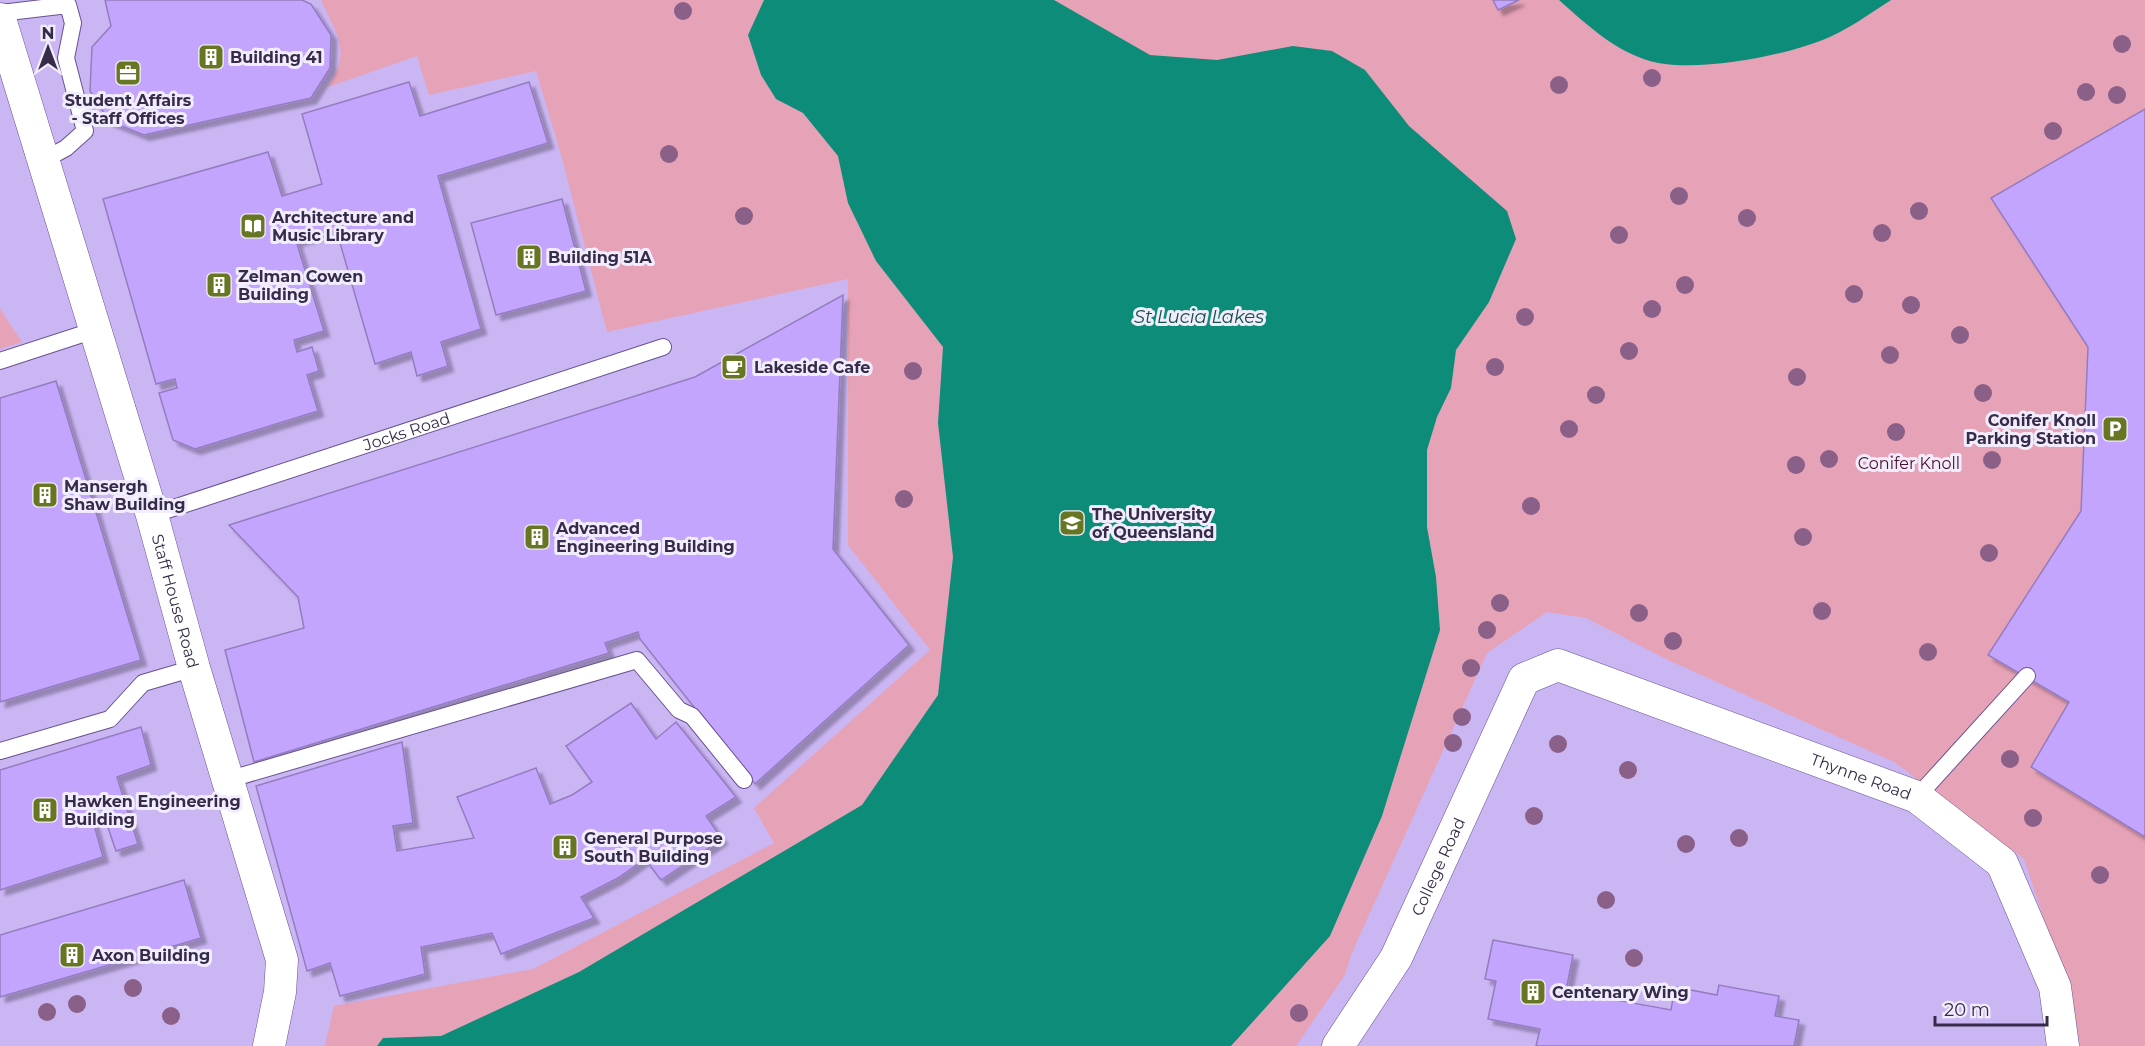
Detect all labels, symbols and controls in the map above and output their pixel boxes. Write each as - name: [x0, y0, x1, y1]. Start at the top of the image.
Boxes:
- north arrow: [18, 18, 78, 78]
- text: N: [42, 24, 54, 43]
- building icon: Building 41: [196, 42, 226, 72]
- place label: Building 41: [230, 48, 323, 67]
- office icon: Student Affairs - Staff Offices: [113, 58, 143, 88]
- place label: Student Affairs - Staff Offices: [65, 91, 192, 128]
- place label: Architecture and Music Library: [271, 208, 414, 245]
- library icon: Architecture and Music Library: [238, 211, 268, 241]
- building icon: Building 51A: [514, 242, 544, 272]
- place label: Building 51A: [548, 248, 652, 267]
- place label: Zelman Cowen Building: [238, 267, 363, 304]
- building icon: Zelman Cowen Building: [204, 270, 234, 300]
- water label: St Lucia Lakes: [1134, 306, 1264, 328]
- cafe icon: Lakeside Cafe: [719, 352, 749, 382]
- place label: Lakeside Cafe: [754, 358, 870, 377]
- street label: Jocks Road: [360, 409, 453, 455]
- place label: Conifer Knoll Parking Station: [1966, 411, 2096, 448]
- parking icon: Conifer Knoll Parking Station: [2100, 414, 2130, 444]
- park label: Conifer Knoll: [1858, 454, 1960, 473]
- place label: Mansergh Shaw Building: [64, 477, 186, 514]
- building icon: Mansergh Shaw Building: [30, 480, 60, 510]
- place label: The University of Queensland: [1092, 505, 1214, 542]
- school or university icon: The University of Queensland: [1057, 508, 1087, 538]
- place label: Advanced Engineering Building: [555, 519, 735, 556]
- building icon: Advanced Engineering Building: [522, 522, 552, 552]
- street label: Staff House Road: [148, 532, 203, 670]
- street label: Thynne Road: [1808, 750, 1914, 804]
- place label: Hawken Engineering Building: [64, 792, 241, 829]
- building icon: Hawken Engineering Building: [30, 795, 60, 825]
- street label: College Road: [1408, 815, 1469, 919]
- place label: General Purpose South Building: [584, 829, 723, 866]
- building icon: General Purpose South Building: [550, 832, 580, 862]
- building icon: Axon Building: [57, 940, 87, 970]
- place label: Axon Building: [91, 946, 210, 965]
- building icon: Centenary Wing: [1518, 977, 1548, 1007]
- place label: Centenary Wing: [1552, 983, 1689, 1002]
- scale bar: [1935, 989, 2048, 1027]
- text: 20 m: [1944, 999, 1990, 1021]

